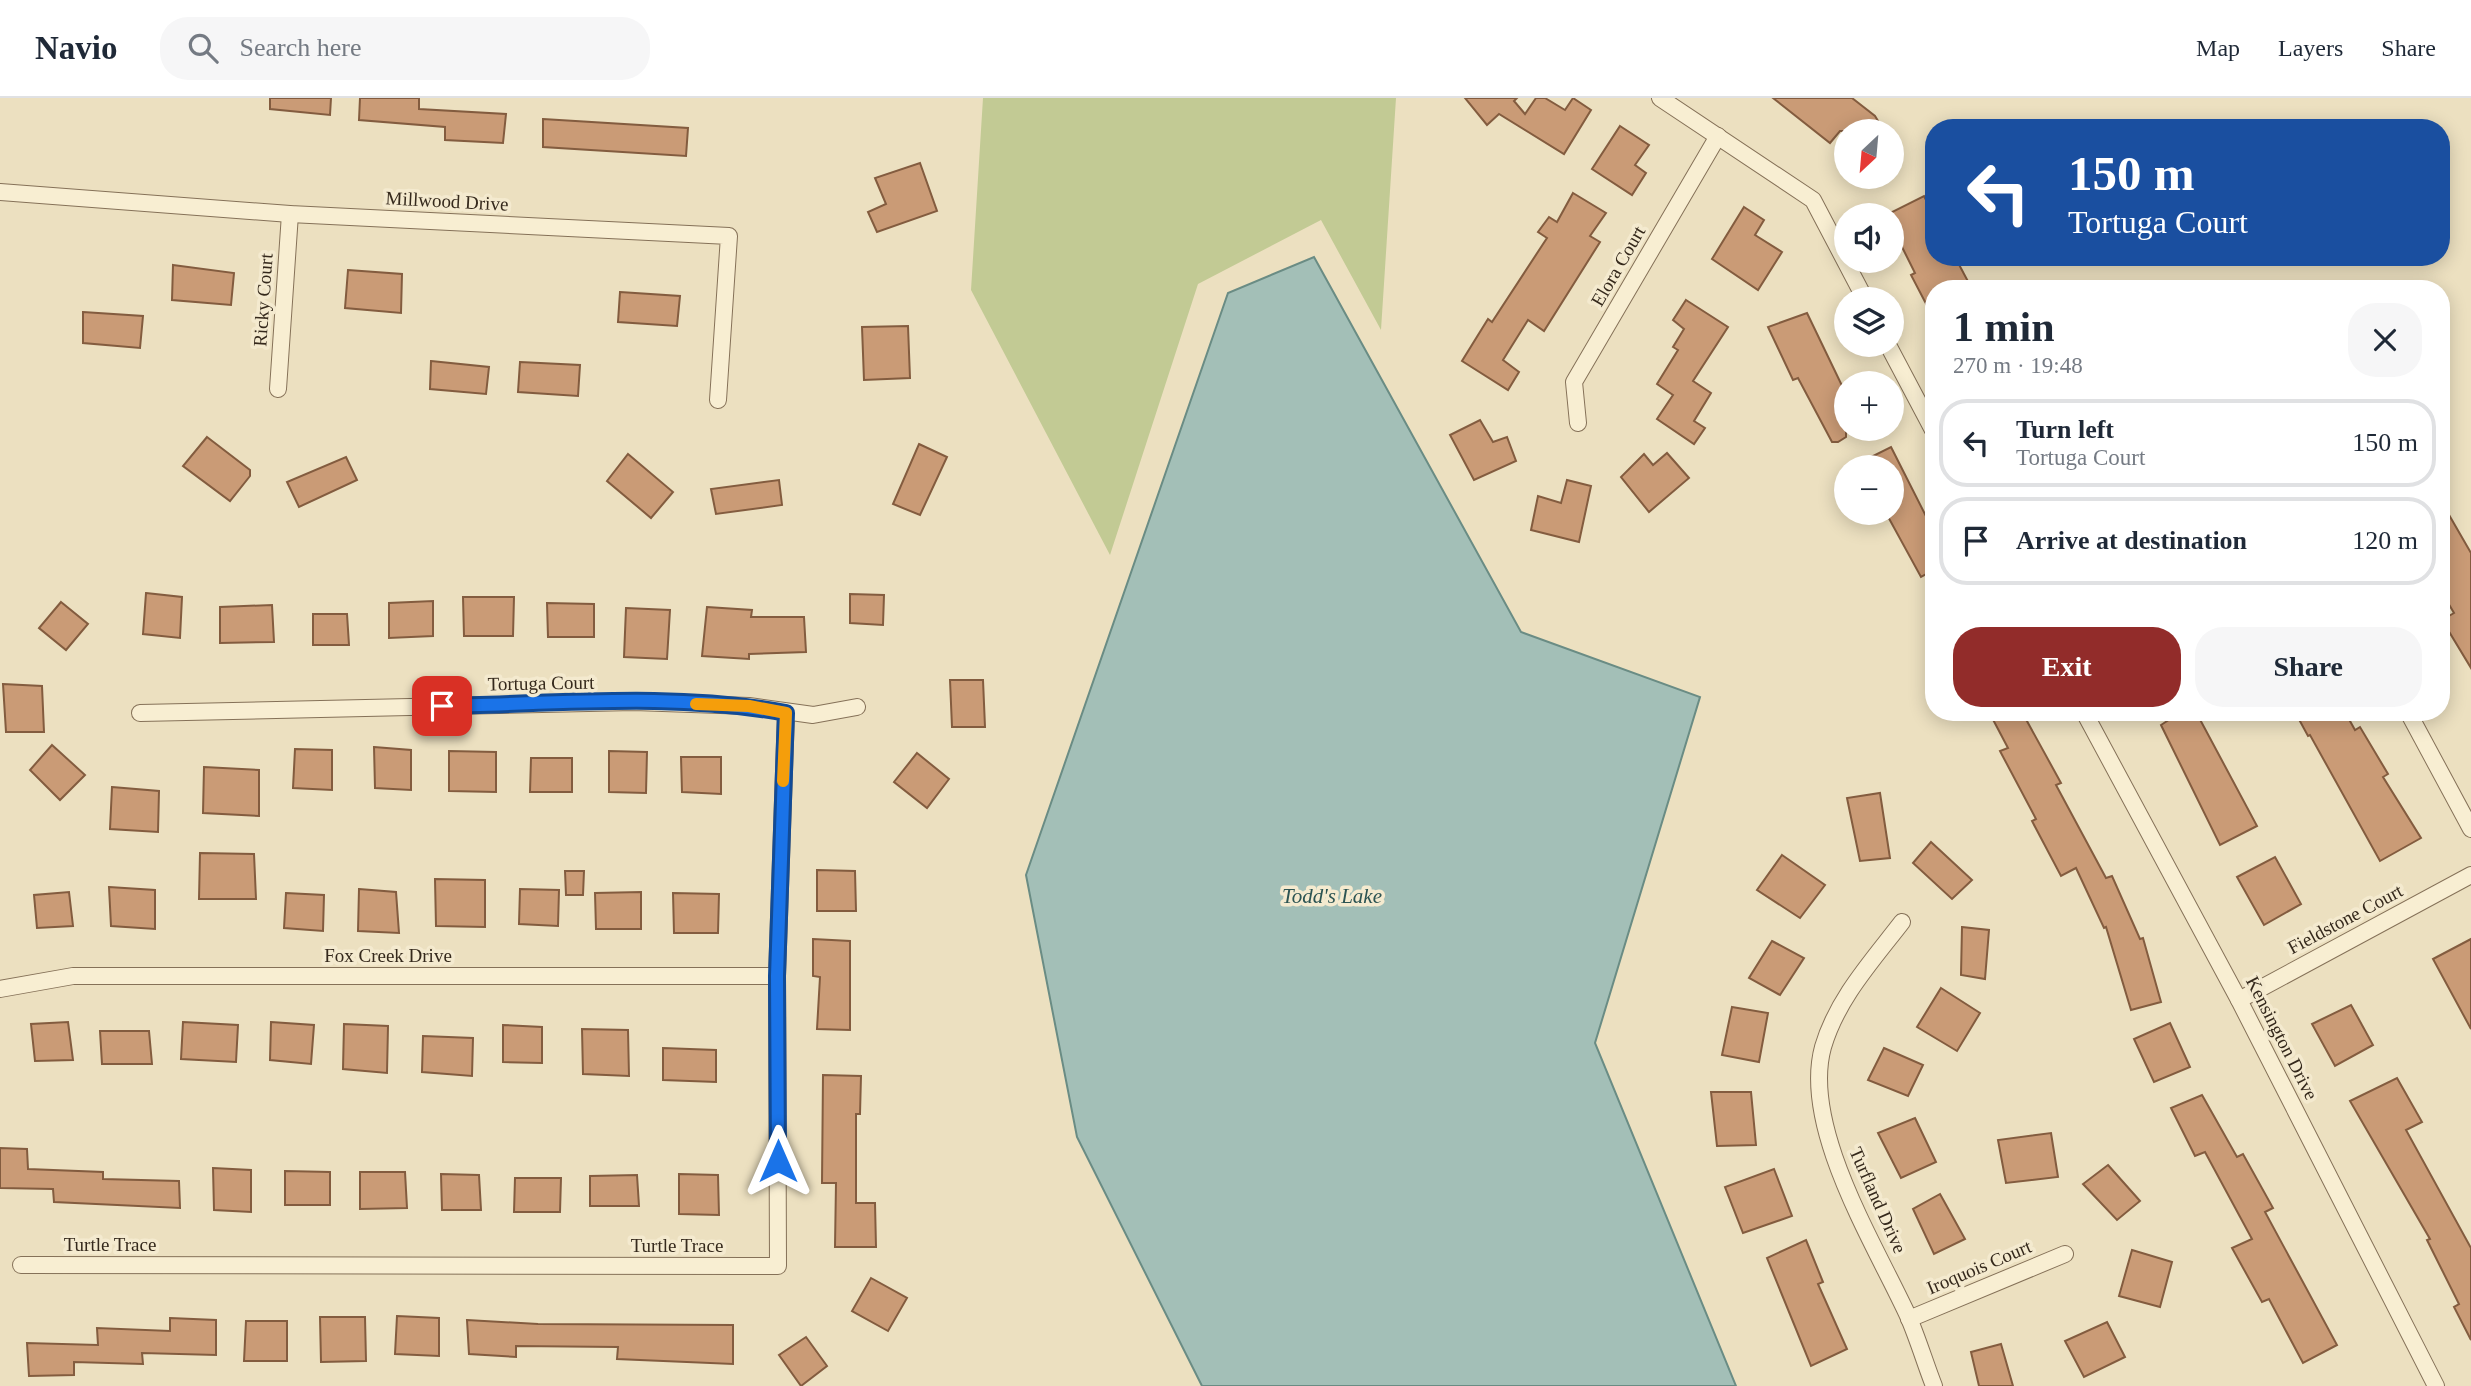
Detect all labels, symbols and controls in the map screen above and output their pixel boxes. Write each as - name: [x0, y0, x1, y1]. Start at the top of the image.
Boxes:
- search box: [160, 17, 650, 80]
- icon: search: [184, 29, 222, 67]
- text: Navio: [35, 30, 118, 66]
- text: Search here: [240, 33, 361, 62]
- text: Map: [2196, 35, 2240, 61]
- text: Layers: [2278, 35, 2343, 61]
- text: Share: [2381, 35, 2436, 61]
- north arrow: [1834, 119, 1904, 189]
- map controls: [1834, 119, 1904, 525]
- text: 150 m: [2068, 146, 2195, 201]
- icon: left: [1953, 147, 2044, 238]
- street label: Millwood Drive: [385, 187, 509, 215]
- button: sound: [1834, 203, 1904, 273]
- text: Tortuga Court: [2068, 204, 2248, 240]
- street label: Elora Court: [1587, 222, 1650, 310]
- street label: Ricky Court: [249, 252, 277, 347]
- button: layers: [1834, 287, 1904, 357]
- button: close: [2348, 303, 2422, 377]
- text: 1 min: [1953, 304, 2055, 350]
- text: 270 m · 19:48: [1953, 353, 2083, 378]
- button: +: [1834, 371, 1904, 441]
- text: Turn left: [2016, 415, 2114, 444]
- icon: left: [1957, 424, 1995, 462]
- text: 150 m: [2352, 428, 2418, 457]
- text: Tortuga Court: [2016, 445, 2145, 470]
- button: −: [1834, 455, 1904, 525]
- icon: arrive: [1957, 522, 1995, 560]
- text: Arrive at destination: [2016, 526, 2247, 555]
- text: 120 m: [2352, 526, 2418, 555]
- button: Exit: [1953, 627, 2181, 707]
- button: Share: [2195, 627, 2422, 707]
- street label: Tortuga Court: [487, 672, 595, 694]
- pin: [412, 676, 472, 736]
- icon: arrive: [423, 687, 461, 725]
- street label: Fieldstone Court: [2284, 880, 2407, 958]
- water label: Todd's Lake: [1282, 884, 1382, 908]
- street label: Fox Creek Drive: [324, 945, 452, 966]
- street label: Kensington Drive: [2242, 973, 2322, 1103]
- position arrow: [741, 1124, 815, 1198]
- street label: Turfland Drive: [1845, 1144, 1911, 1256]
- street label: Turtle Trace: [64, 1234, 156, 1255]
- street label: Turtle Trace: [631, 1235, 723, 1256]
- street label: Iroquois Court: [1924, 1235, 2035, 1298]

